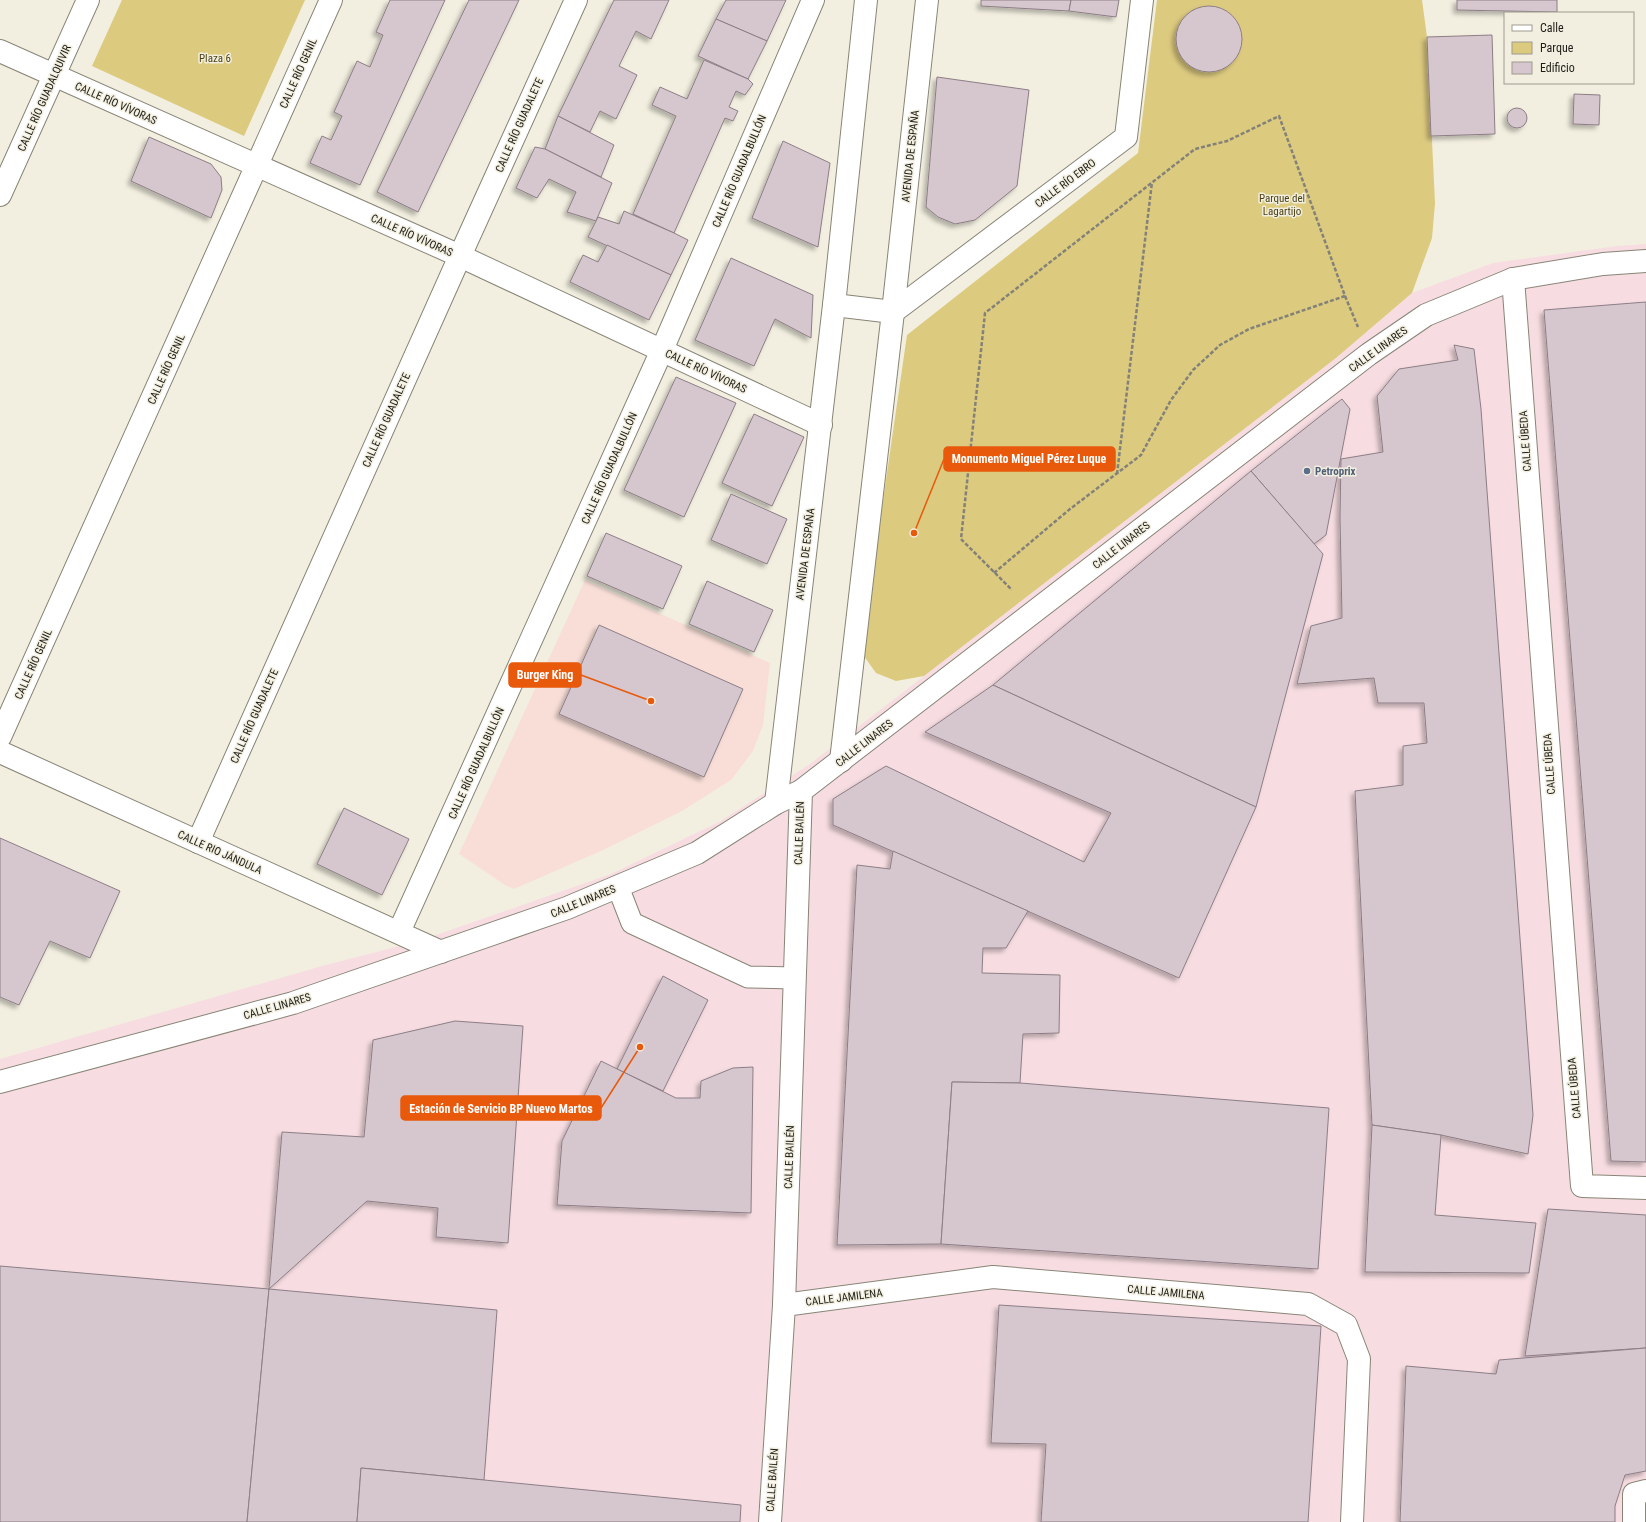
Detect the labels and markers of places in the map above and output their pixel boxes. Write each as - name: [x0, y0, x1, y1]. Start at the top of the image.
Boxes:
- callout: Monumento Miguel Pérez Luque: [944, 447, 1115, 471]
- place label: Petroprix: [1315, 465, 1356, 478]
- marker: Petroprix: [1302, 466, 1312, 476]
- callout: Burger King: [509, 663, 581, 687]
- callout: Estación de Servicio BP Nuevo Martos: [401, 1096, 601, 1120]

